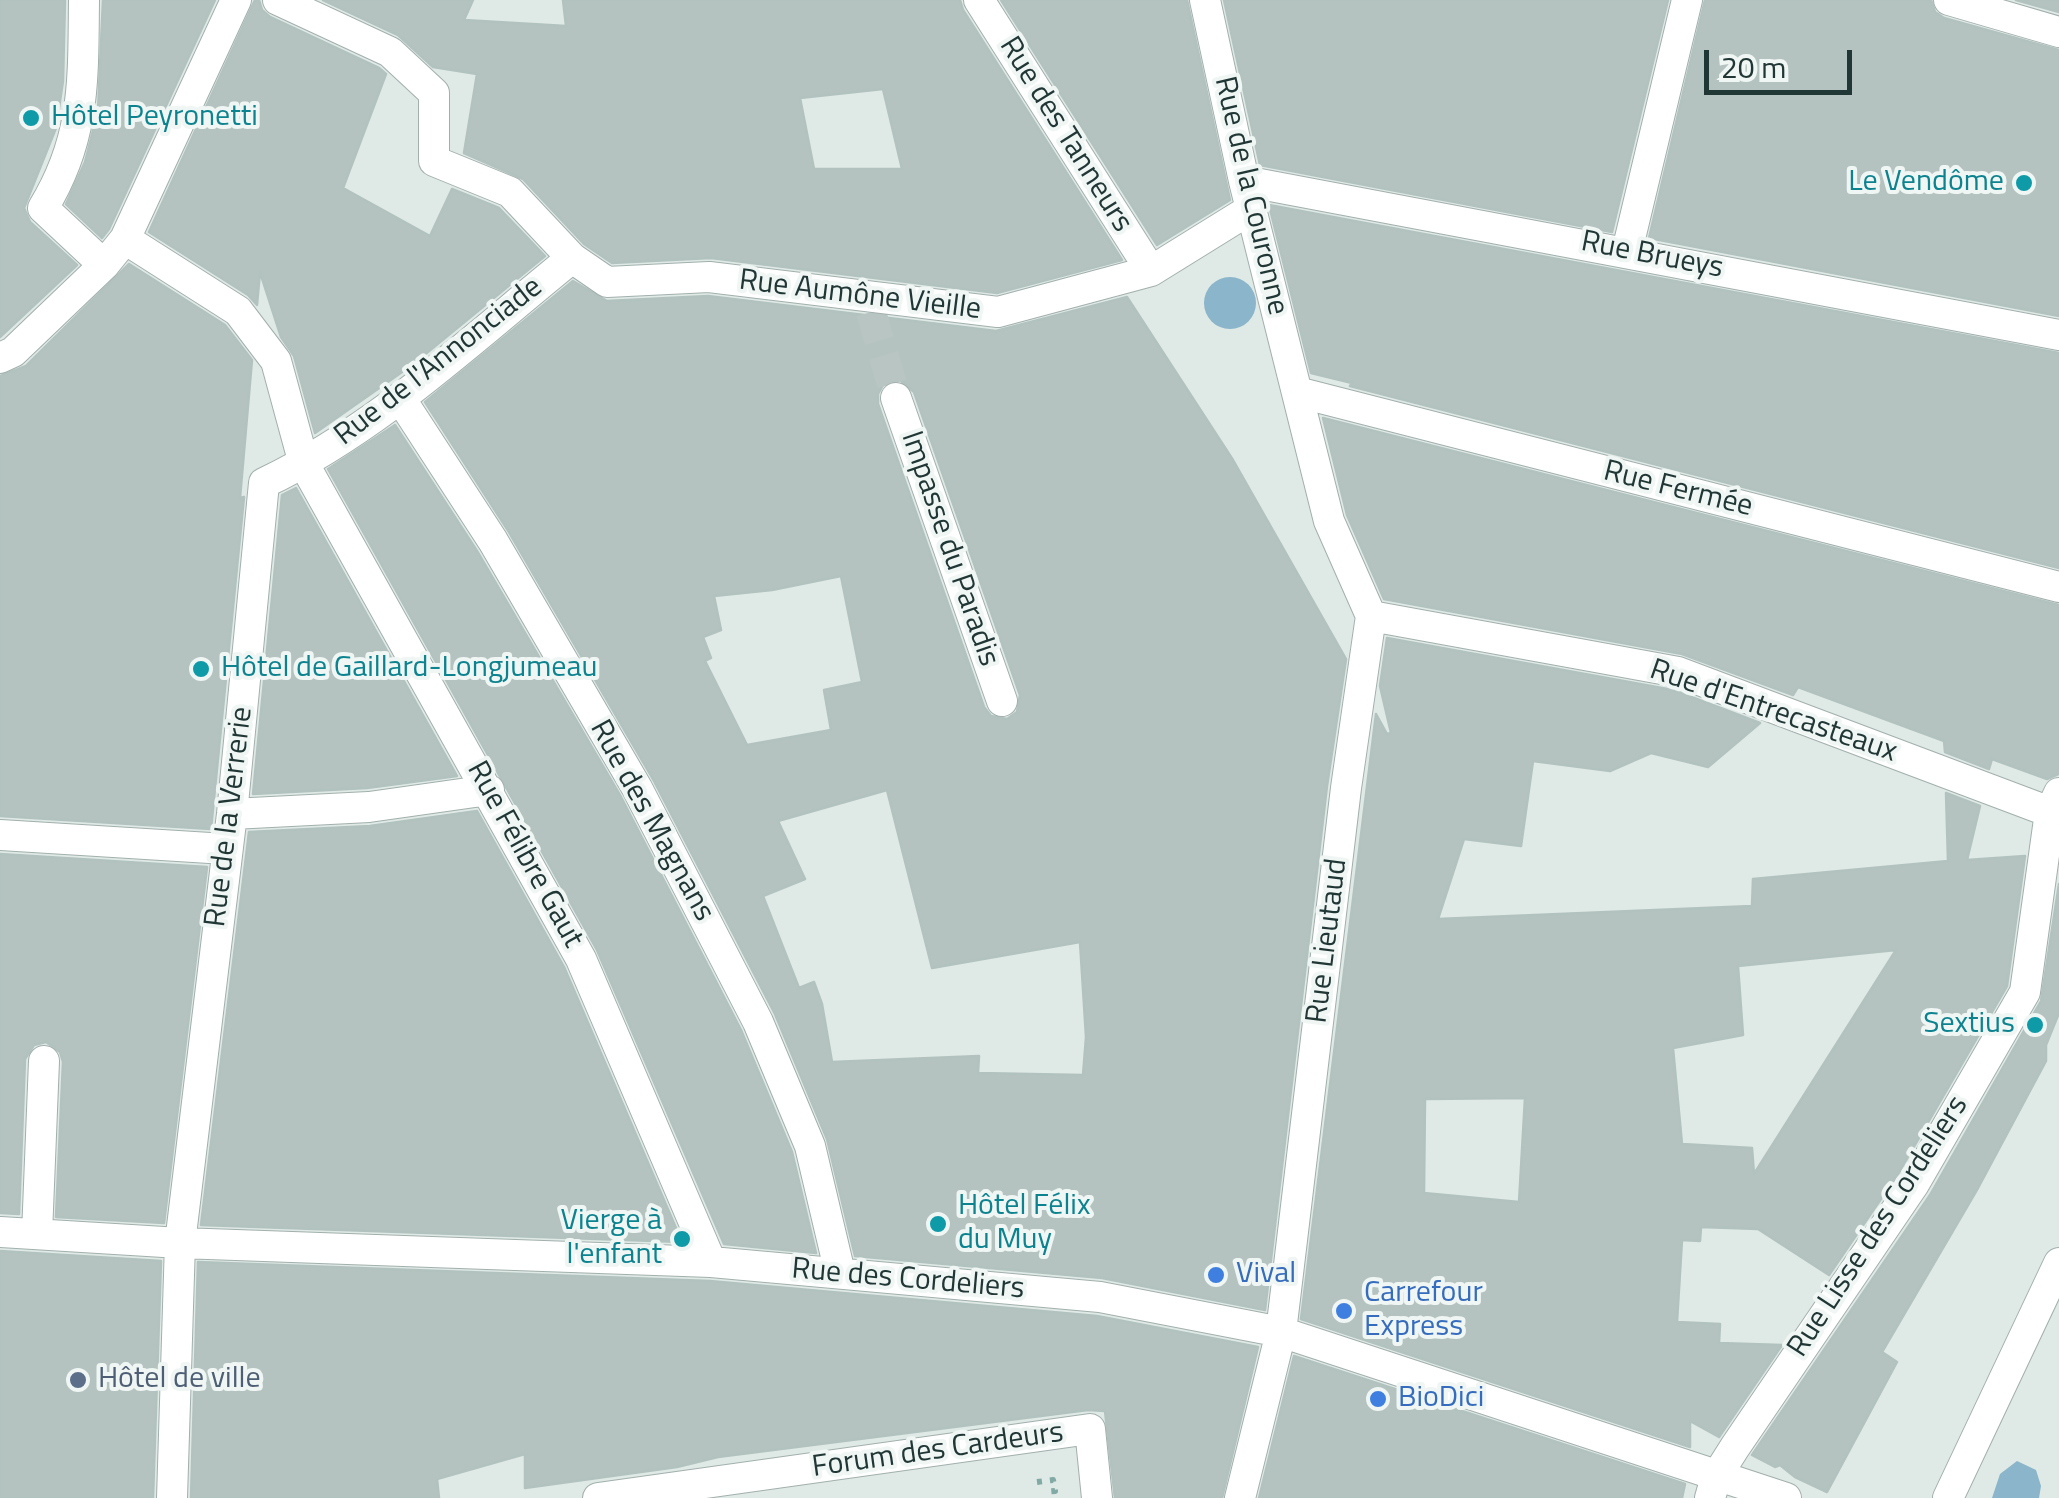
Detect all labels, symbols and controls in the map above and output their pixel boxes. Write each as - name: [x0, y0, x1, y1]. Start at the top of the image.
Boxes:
- scale bar: [1709, 30, 1856, 92]
- street label: Rue des Tanneurs: [991, 31, 1139, 239]
- text: 20 m: [1721, 44, 1786, 90]
- street label: Rue de la Couronne: [1205, 73, 1295, 319]
- place label: Hôtel Peyronetti: [51, 100, 258, 136]
- marker: Hôtel Peyronetti: [20, 107, 42, 129]
- place label: Le Vendôme: [1848, 165, 2004, 201]
- marker: Le Vendôme: [2013, 172, 2035, 194]
- street label: Rue Brueys: [1578, 225, 1726, 287]
- street label: Rue Aumône Vieille: [737, 263, 983, 329]
- street label: Rue de l'Annonciade: [328, 270, 550, 454]
- street label: Impasse du Paradis: [892, 427, 1006, 671]
- street label: Rue Fermée: [1600, 454, 1756, 526]
- place label: Hôtel de Gaillard-Longjumeau: [221, 651, 597, 687]
- street label: Rue d'Entrecasteaux: [1645, 653, 1901, 771]
- marker: Hôtel de Gaillard-Longjumeau: [190, 658, 212, 680]
- street label: Rue de la Verrerie: [199, 705, 261, 929]
- street label: Rue des Magnans: [581, 714, 721, 928]
- street label: Rue Félibre Gaut: [458, 756, 590, 954]
- street label: Rue Lieutaud: [1300, 857, 1356, 1025]
- place label: Sextius: [1923, 1007, 2015, 1043]
- marker: Sextius: [2024, 1014, 2046, 1036]
- street label: Rue Lisse des Cordeliers: [1781, 1090, 1977, 1364]
- place label: Hôtel Félix du Muy: [958, 1189, 1090, 1260]
- place label: Vierge à l'enfant: [560, 1204, 662, 1274]
- marker: Hôtel Félix du Muy: [927, 1213, 949, 1235]
- marker: Vierge à l'enfant: [671, 1228, 693, 1250]
- street label: Rue des Cordeliers: [790, 1252, 1026, 1308]
- place label: Vival: [1236, 1257, 1296, 1293]
- marker: Vival: [1205, 1264, 1227, 1286]
- place label: Carrefour Express: [1364, 1276, 1483, 1346]
- marker: Carrefour Express: [1333, 1300, 1355, 1322]
- place label: Hôtel de ville: [98, 1362, 261, 1398]
- marker: Hôtel de ville: [67, 1369, 89, 1391]
- place label: BioDici: [1398, 1381, 1484, 1417]
- marker: BioDici: [1367, 1388, 1389, 1410]
- street label: Forum des Cardeurs: [810, 1416, 1066, 1486]

